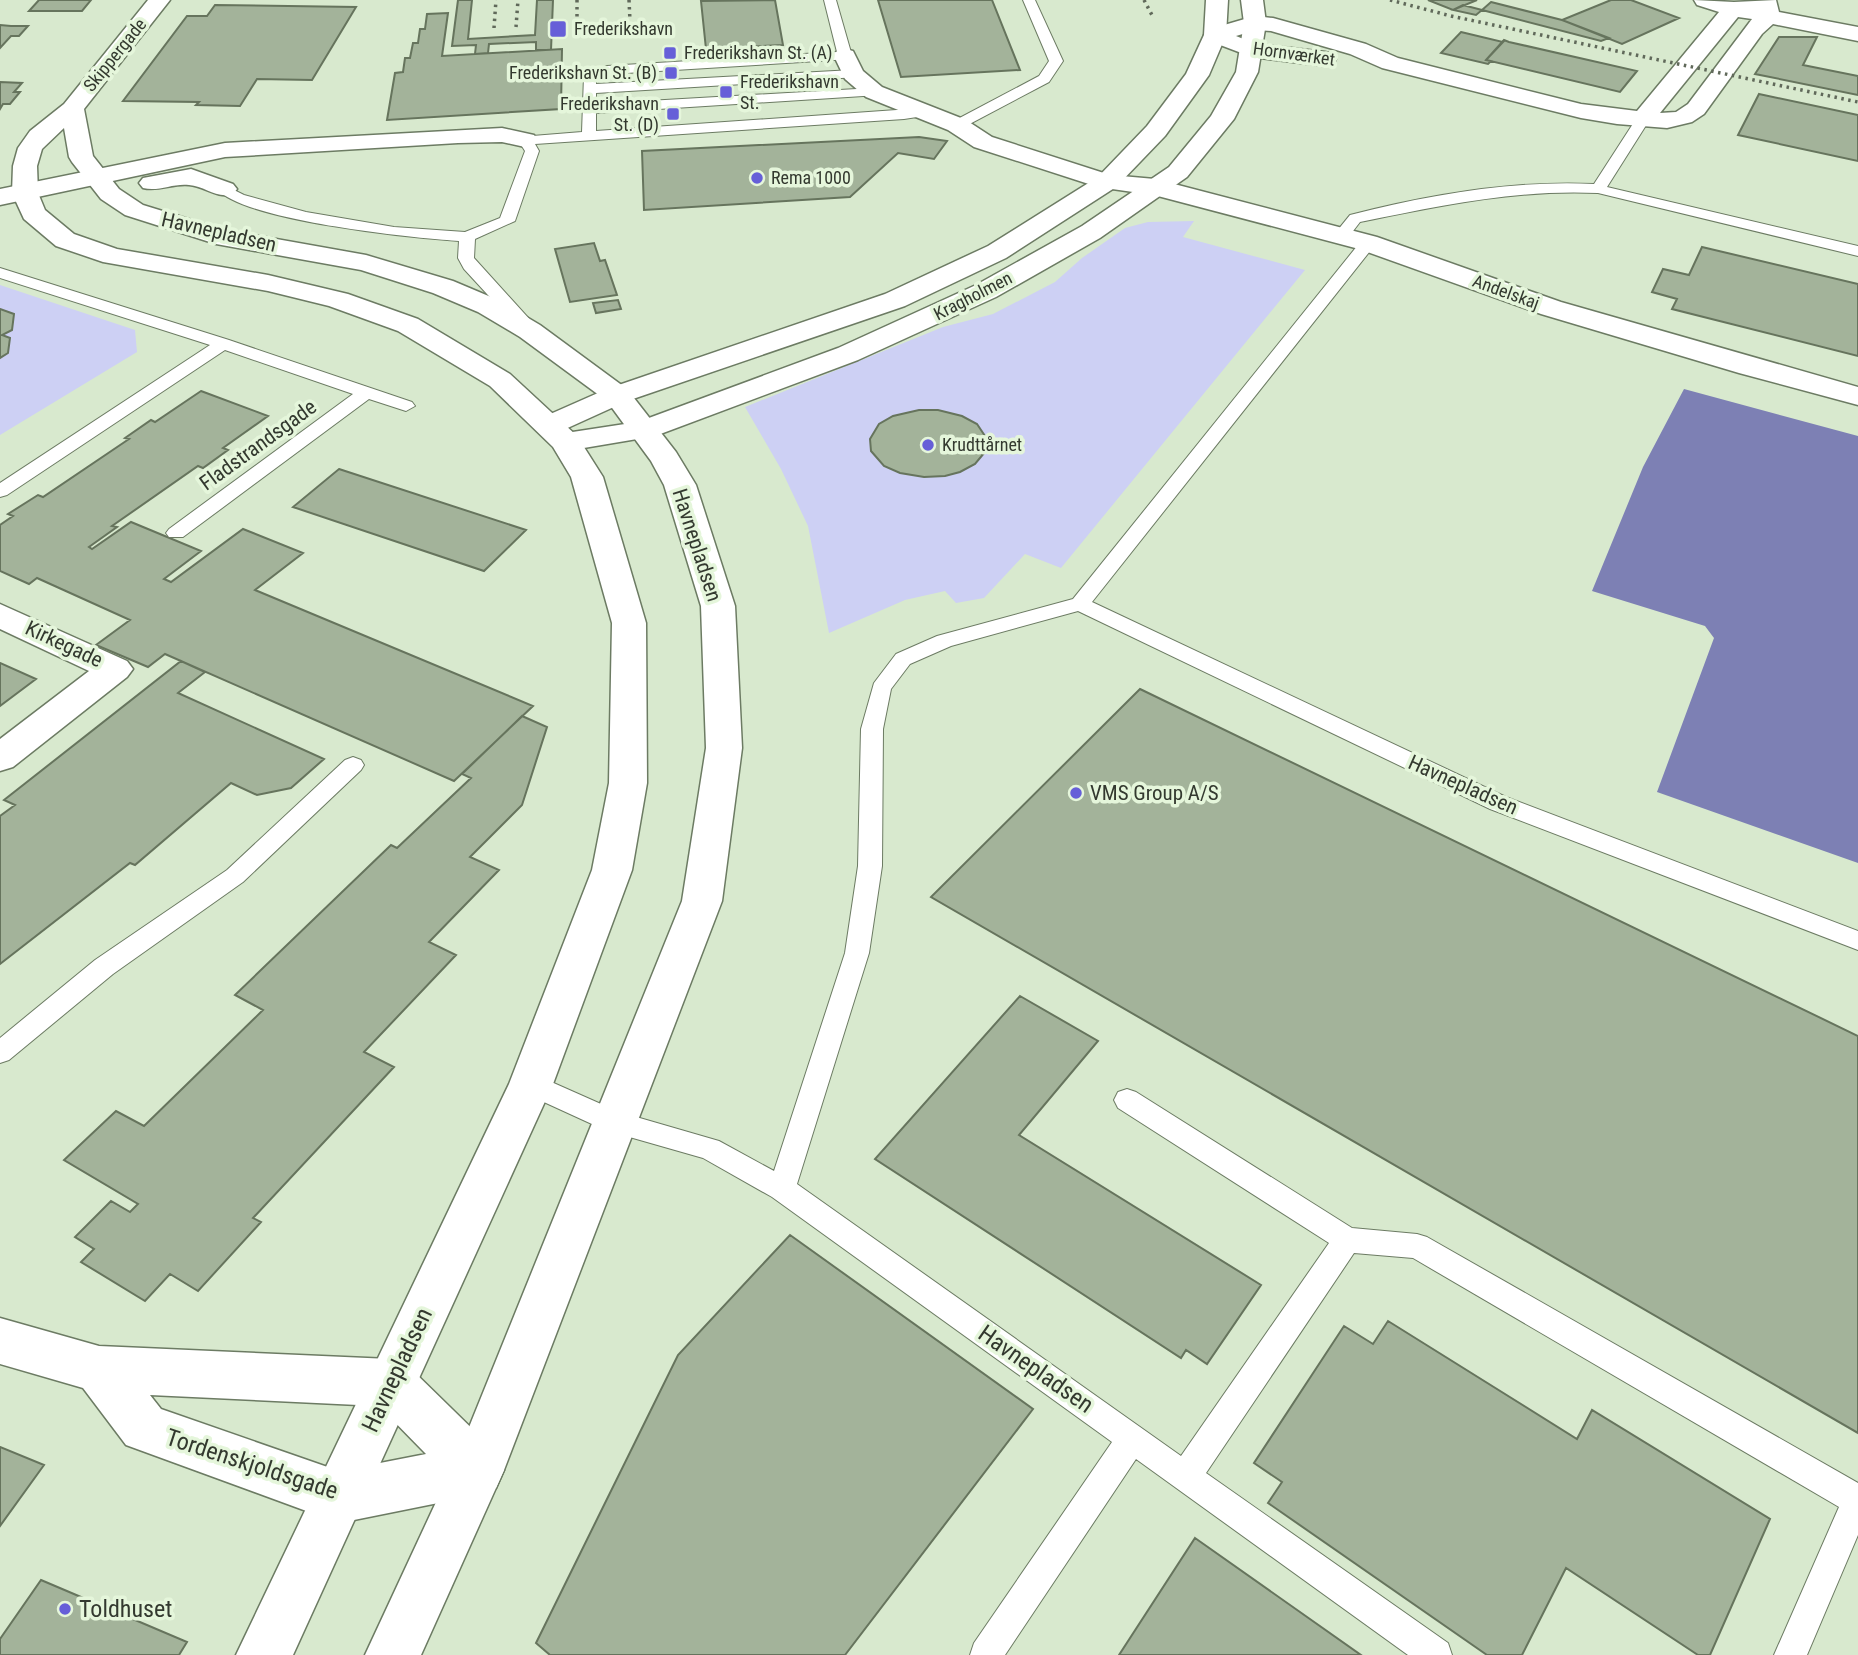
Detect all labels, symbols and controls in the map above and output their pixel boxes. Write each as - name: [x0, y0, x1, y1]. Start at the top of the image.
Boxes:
- street label: Skippergade: [79, 14, 150, 95]
- place label: Frederikshavn: [574, 18, 673, 39]
- marker: Frederikshavn: [548, 19, 568, 39]
- street label: Hornværket: [1252, 37, 1336, 70]
- place label: Frederikshavn St. (A): [684, 42, 833, 64]
- marker: Frederikshavn St. (A): [662, 45, 678, 61]
- place label: Frederikshavn St. (B): [509, 62, 657, 84]
- marker: Frederikshavn St. (B): [663, 65, 679, 81]
- place label: Frederikshavn St.: [740, 71, 839, 113]
- marker: Frederikshavn St.: [718, 84, 734, 100]
- place label: Frederikshavn St. (D): [560, 93, 659, 136]
- marker: Frederikshavn St. (D): [665, 106, 681, 122]
- place label: Rema 1000: [771, 167, 851, 188]
- marker: Rema 1000: [749, 170, 765, 186]
- street label: Havnepladsen: [159, 207, 279, 257]
- street label: Kragholmen: [930, 267, 1015, 324]
- street label: Andelskaj: [1470, 270, 1542, 313]
- street label: Fladstrandsgade: [195, 395, 321, 495]
- place label: Krudttårnet: [942, 434, 1022, 455]
- marker: Krudttårnet: [920, 437, 936, 453]
- street label: Havnepladsen: [667, 486, 727, 604]
- street label: Kirkegade: [22, 616, 107, 672]
- street label: Havnepladsen: [1405, 750, 1521, 820]
- place label: VMS Group A/S: [1090, 781, 1219, 805]
- marker: VMS Group A/S: [1068, 785, 1084, 801]
- street label: Havnepladsen: [356, 1303, 438, 1437]
- street label: Havnepladsen: [973, 1319, 1099, 1419]
- street label: Tordenskjoldsgade: [162, 1423, 342, 1505]
- place label: Toldhuset: [79, 1595, 172, 1623]
- marker: Toldhuset: [57, 1601, 73, 1617]

